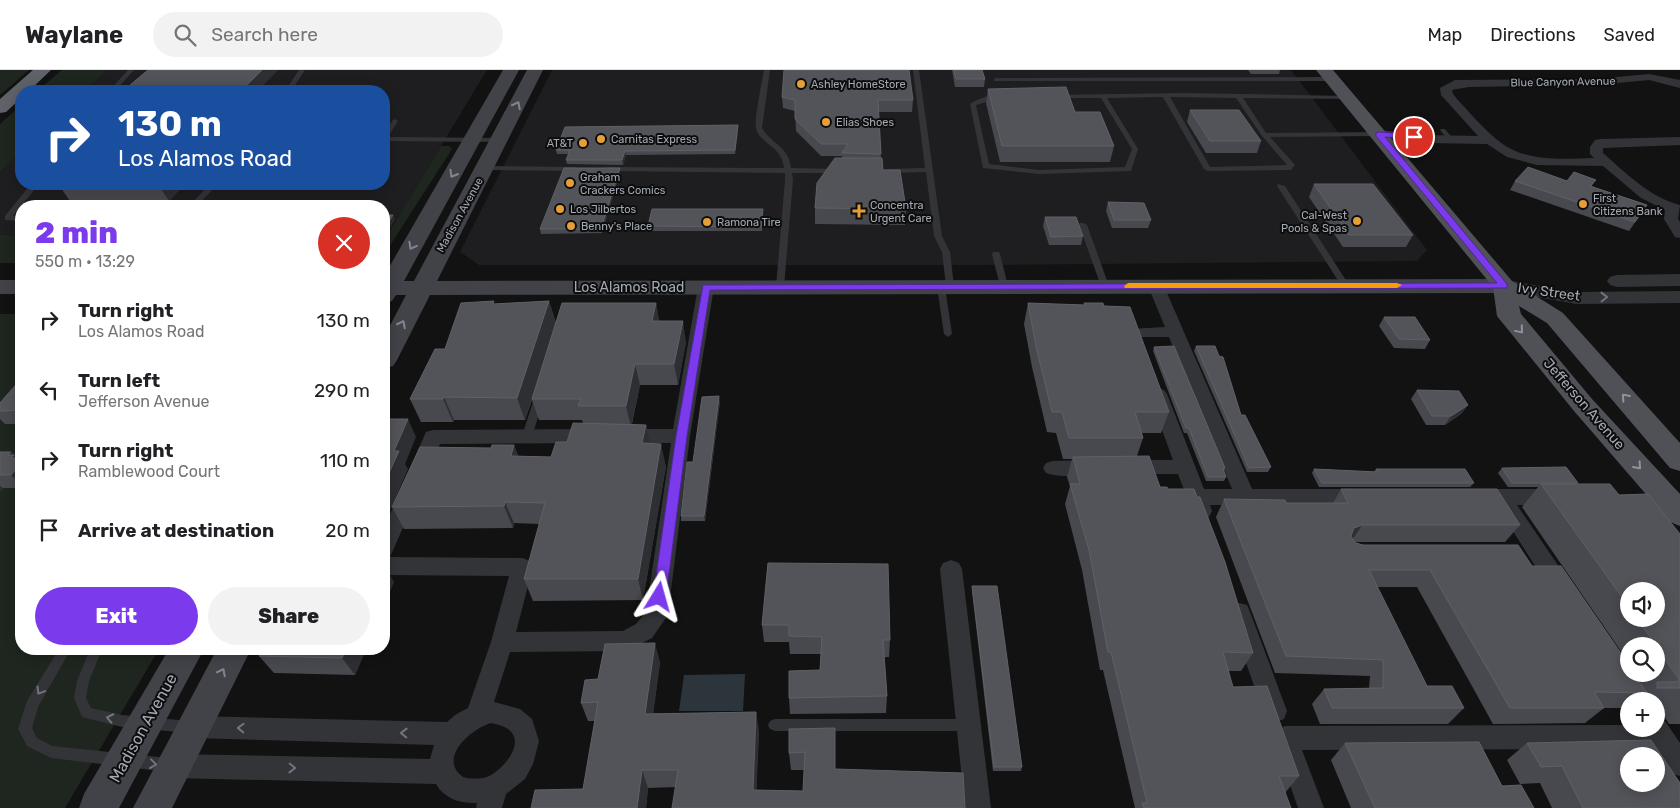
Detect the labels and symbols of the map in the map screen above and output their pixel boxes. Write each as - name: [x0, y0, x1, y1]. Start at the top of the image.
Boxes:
- street label: Blue Canyon Avenue: [1510, 75, 1616, 89]
- marker: Ashley HomeStore: [795, 78, 807, 90]
- place label: Ashley HomeStore: [811, 78, 906, 91]
- one-way arrow: [511, 102, 521, 111]
- marker: Elias Shoes: [820, 116, 832, 128]
- place label: Elias Shoes: [836, 116, 894, 129]
- pin: [1393, 116, 1435, 158]
- marker: Carnitas Express: [595, 133, 607, 145]
- place label: Carnitas Express: [611, 133, 698, 146]
- place label: AT&T: [547, 137, 574, 150]
- marker: AT&T: [577, 137, 589, 149]
- one-way arrow: [449, 168, 459, 177]
- place label: Graham Crackers Comics: [580, 171, 666, 197]
- street label: Madison Avenue: [434, 175, 486, 255]
- marker: Graham Crackers Comics: [564, 177, 576, 189]
- place label: First Citizens Bank: [1593, 192, 1663, 218]
- marker: First Citizens Bank: [1577, 198, 1589, 210]
- place label: Concentra Urgent Care: [870, 199, 932, 225]
- marker: Los Jilbertos: [554, 203, 566, 215]
- place label: Los Jilbertos: [570, 203, 637, 216]
- marker: Concentra Urgent Care: [852, 204, 866, 218]
- place label: Cal-West Pools & Spas: [1281, 209, 1348, 235]
- marker: Cal-West Pools & Spas: [1351, 215, 1363, 227]
- marker: Ramona Tire: [701, 216, 713, 228]
- place label: Ramona Tire: [717, 216, 781, 229]
- marker: Benny's Place: [565, 220, 577, 232]
- place label: Benny's Place: [581, 220, 652, 233]
- one-way arrow: [408, 241, 418, 250]
- street label: Los Alamos Road: [574, 279, 684, 296]
- street label: Ivy Street: [1517, 279, 1582, 305]
- one-way arrow: [1601, 292, 1609, 303]
- one-way arrow: [396, 320, 406, 329]
- one-way arrow: [1515, 324, 1524, 333]
- street label: Jefferson Avenue: [1540, 355, 1628, 453]
- one-way arrow: [1622, 394, 1631, 403]
- one-way arrow: [1632, 461, 1641, 470]
- position arrow: [632, 570, 684, 622]
- one-way arrow: [216, 669, 226, 678]
- street label: Madison Avenue: [105, 670, 181, 786]
- one-way arrow: [37, 685, 47, 694]
- one-way arrow: [106, 713, 115, 724]
- one-way arrow: [237, 723, 245, 734]
- one-way arrow: [399, 728, 407, 738]
- one-way arrow: [148, 758, 157, 768]
- one-way arrow: [288, 763, 296, 773]

